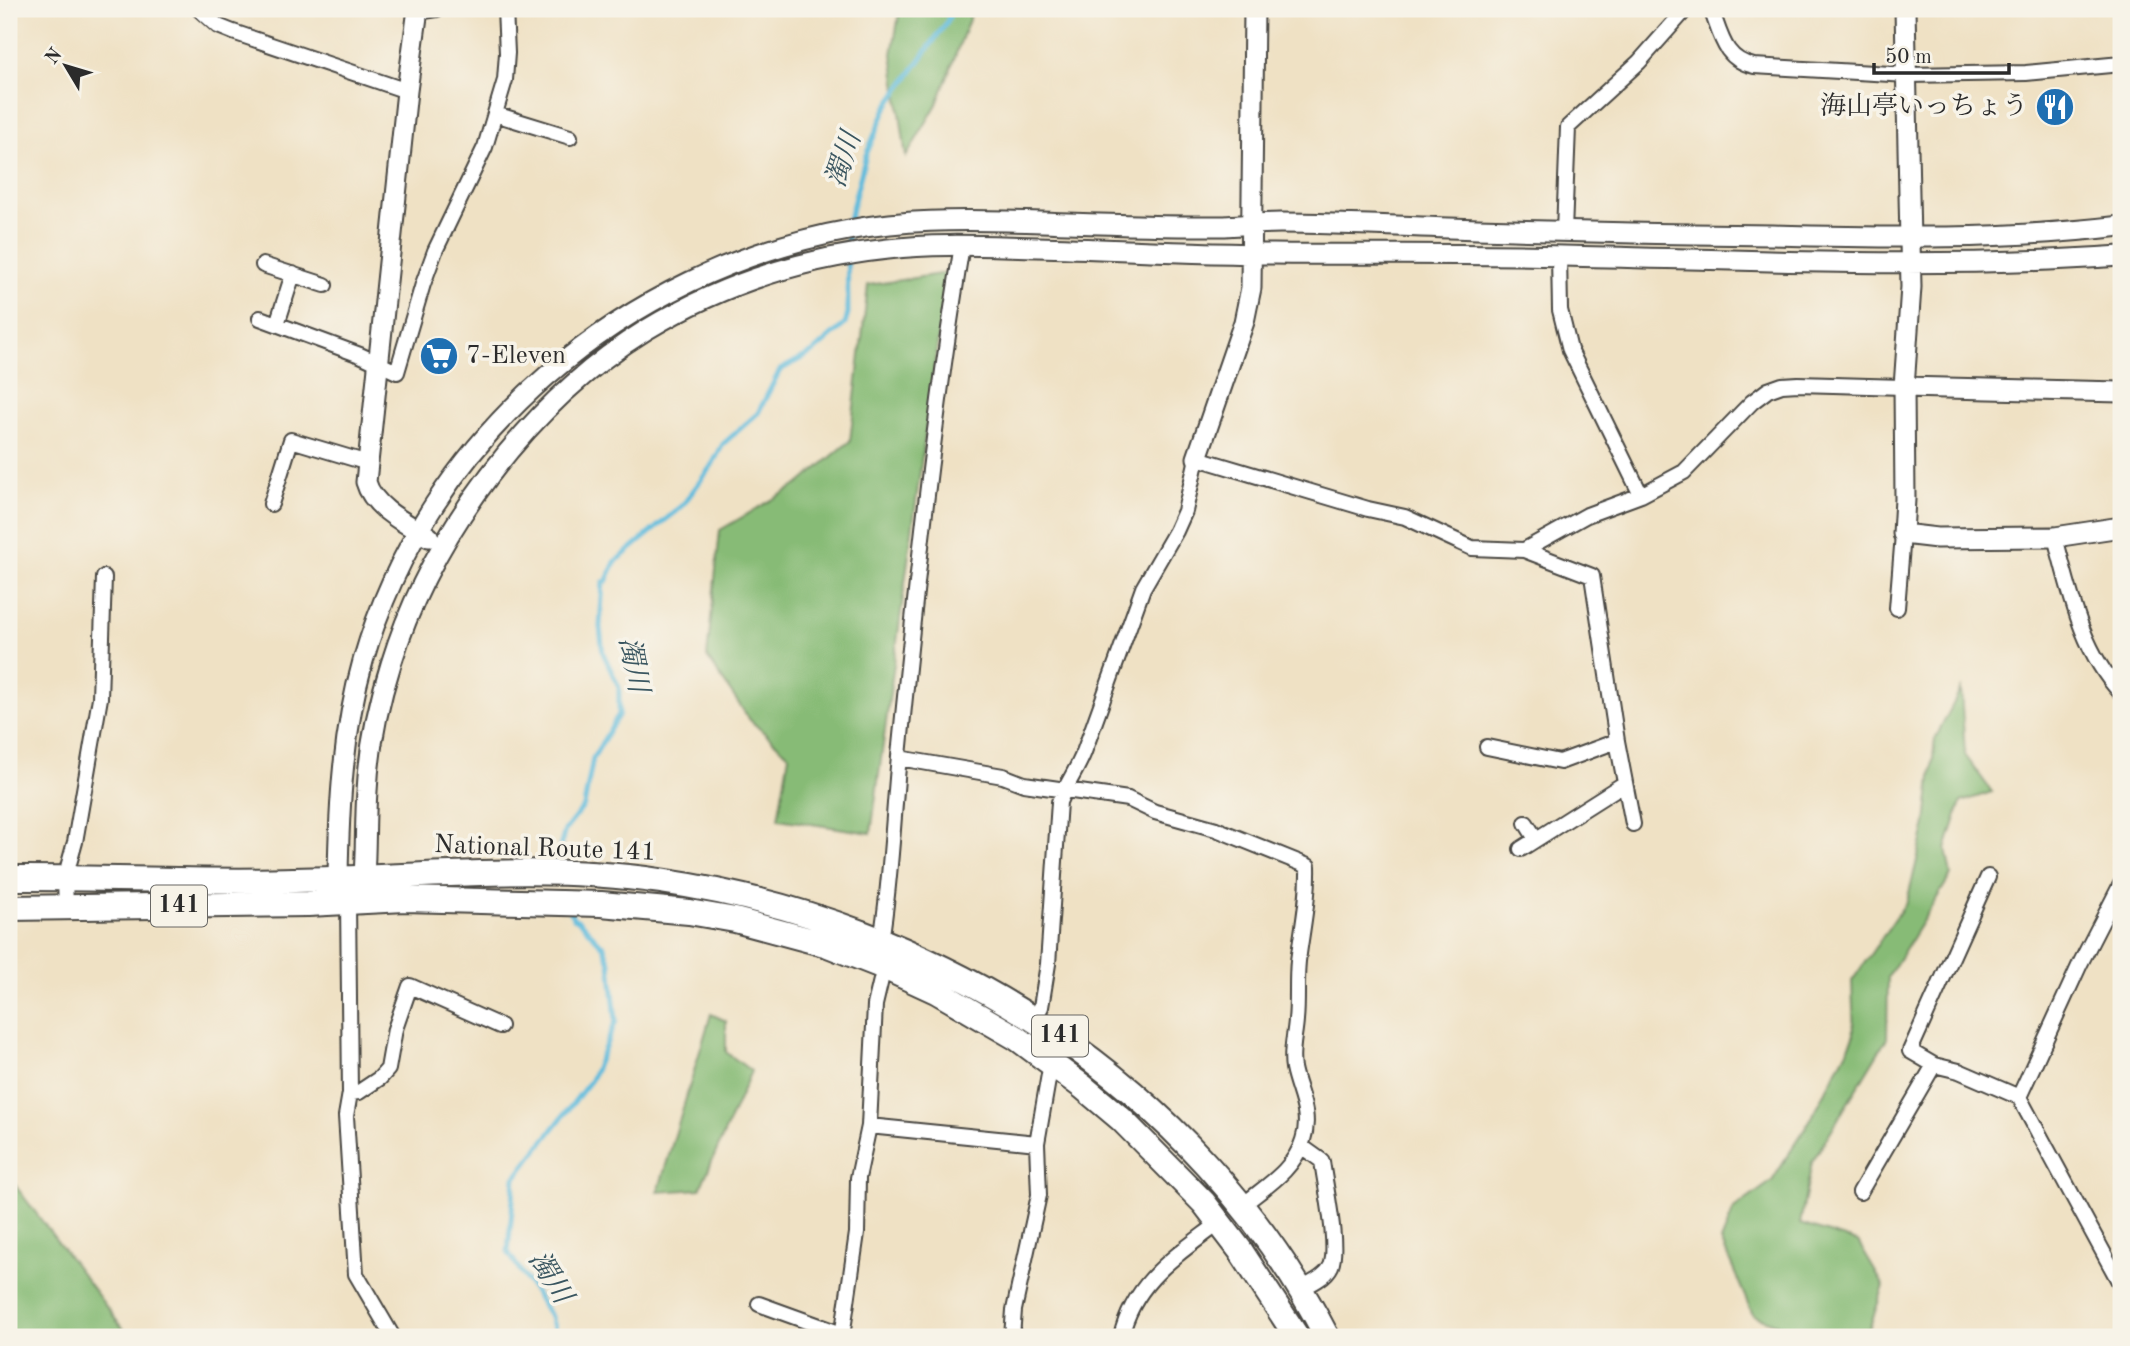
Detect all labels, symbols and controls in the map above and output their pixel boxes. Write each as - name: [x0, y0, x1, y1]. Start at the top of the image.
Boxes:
- north arrow: [32, 32, 102, 102]
- scale bar: [1874, 32, 2009, 76]
- text: N: [43, 45, 67, 69]
- text: 50 m: [1885, 47, 1932, 68]
- restaurant icon: 海山亭いっちょう: [2034, 86, 2076, 128]
- place label: 海山亭いっちょう: [1820, 92, 2028, 120]
- water label: 濁川: [820, 125, 868, 191]
- supermarket icon: 7-Eleven: [418, 335, 460, 377]
- place label: 7-Eleven: [466, 343, 566, 369]
- water label: 濁川: [613, 634, 655, 698]
- street label: National Route 141: [434, 832, 656, 866]
- road number: 141: [151, 885, 207, 926]
- road number: 141: [1032, 1016, 1088, 1056]
- water label: 濁川: [522, 1245, 580, 1312]

